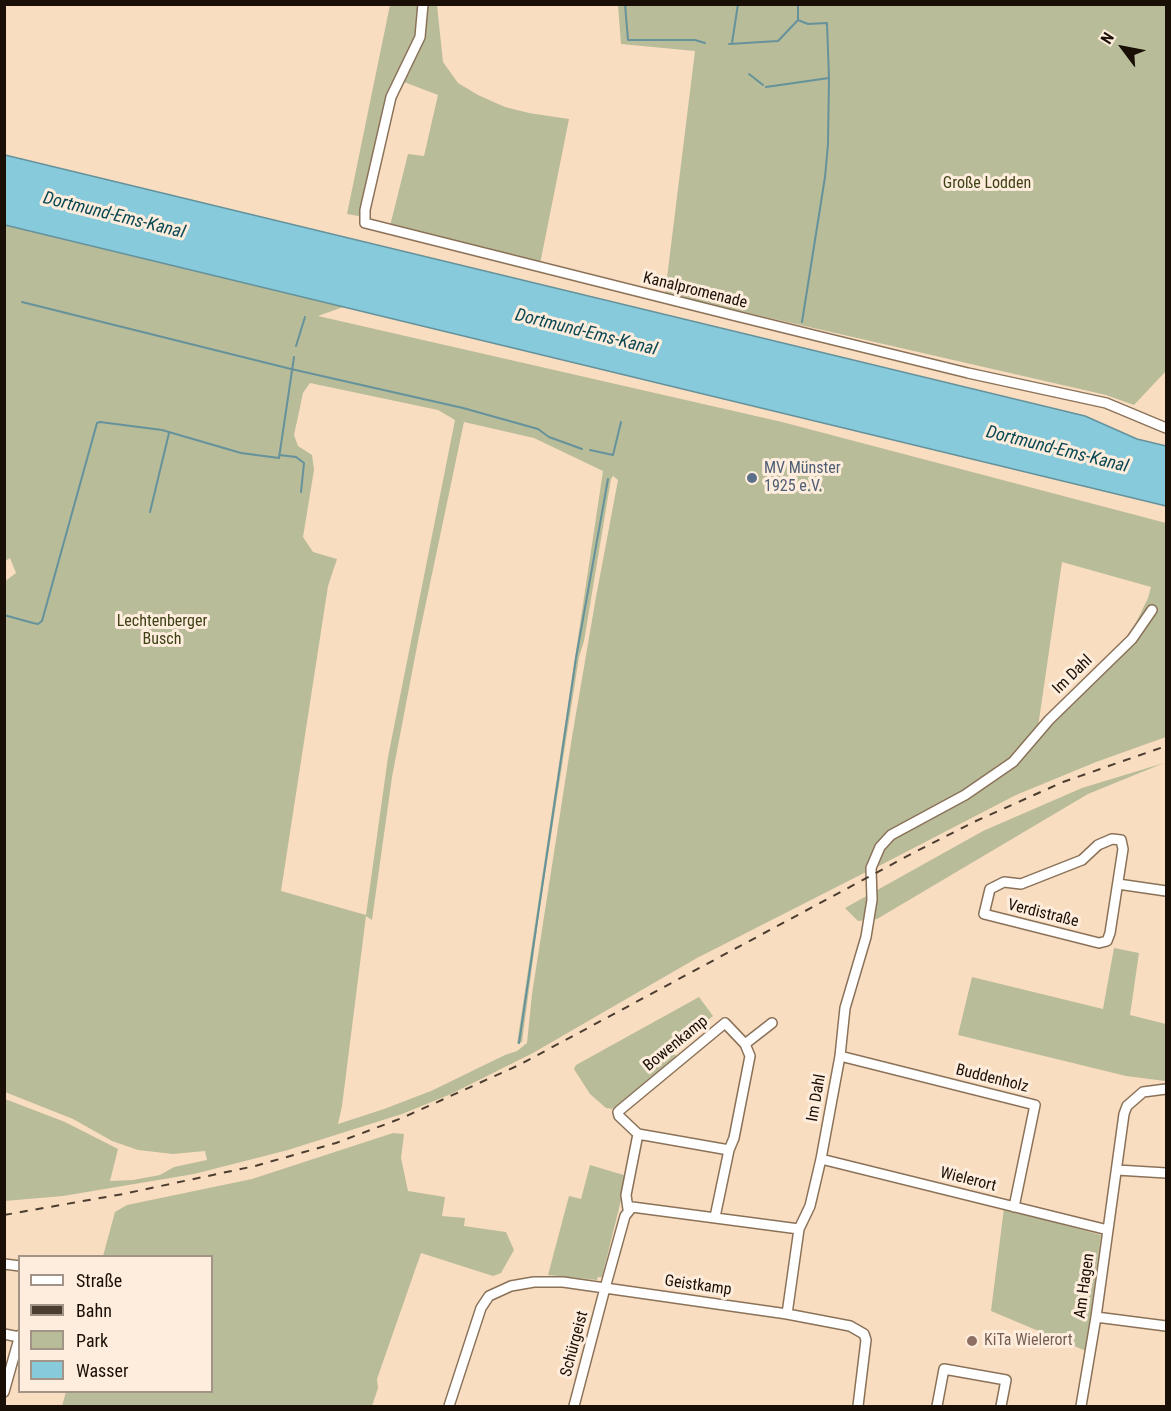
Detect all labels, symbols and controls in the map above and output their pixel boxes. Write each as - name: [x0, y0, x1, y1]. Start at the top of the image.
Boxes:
- north arrow: [1093, 18, 1153, 78]
- text: N: [1097, 29, 1118, 47]
- park label: Große Lodden: [943, 174, 1031, 194]
- water label: Dortmund-Ems-Kanal: [41, 188, 187, 244]
- street label: Kanalpromenade: [641, 269, 749, 313]
- water label: Dortmund-Ems-Kanal: [513, 305, 659, 361]
- water label: Dortmund-Ems-Kanal: [984, 422, 1130, 478]
- place label: MV Münster 1925 e.V.: [764, 459, 841, 497]
- marker: MV Münster 1925 e.V.: [745, 471, 759, 485]
- park label: Lechtenberger Busch: [117, 612, 207, 650]
- street label: Im Dahl: [1049, 651, 1097, 699]
- street label: Verdistraße: [1005, 896, 1081, 932]
- street label: Bowenkamp: [640, 1012, 712, 1076]
- street label: Buddenholz: [954, 1061, 1030, 1097]
- street label: Im Dahl: [803, 1073, 831, 1123]
- street label: Wielerort: [938, 1164, 998, 1196]
- street label: Am Hagen: [1071, 1252, 1099, 1320]
- legend: [18, 1255, 213, 1393]
- text: Straße: [76, 1270, 122, 1291]
- street label: Geistkamp: [663, 1272, 733, 1300]
- text: Bahn: [76, 1300, 112, 1321]
- street label: Schürgeist: [557, 1309, 593, 1379]
- text: Park: [76, 1330, 108, 1351]
- place label: KiTa Wielerort: [984, 1331, 1072, 1351]
- marker: KiTa Wielerort: [965, 1334, 979, 1348]
- text: Wasser: [76, 1360, 128, 1381]

